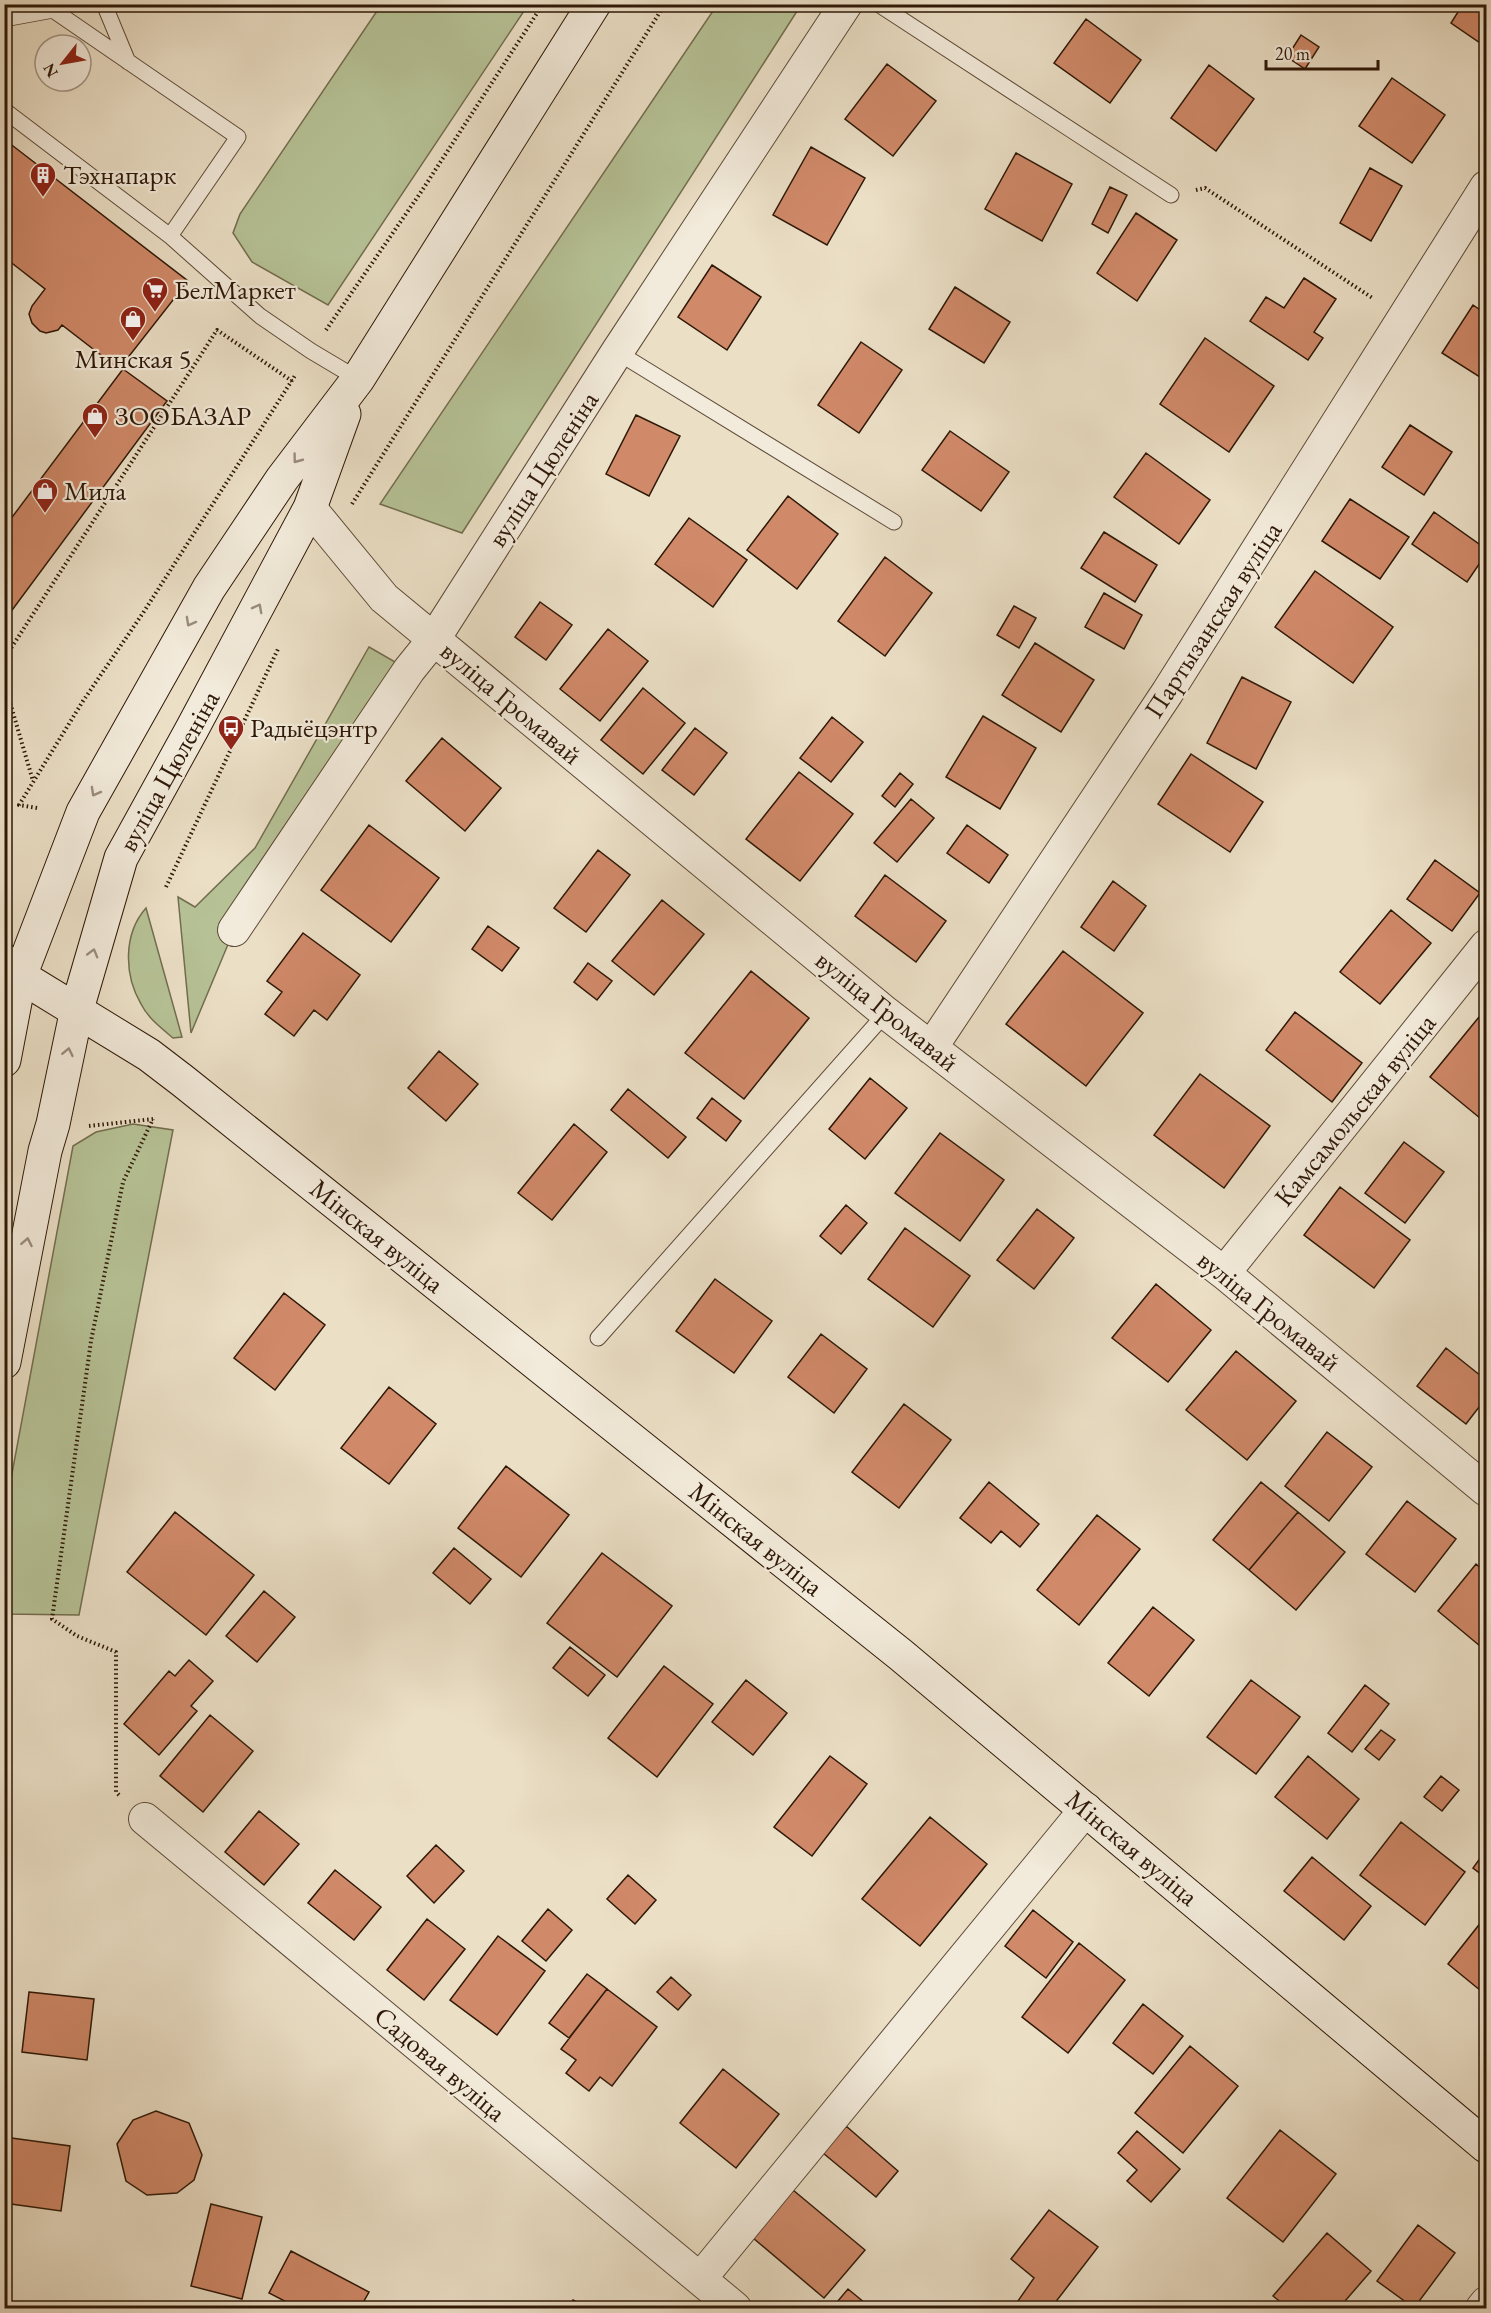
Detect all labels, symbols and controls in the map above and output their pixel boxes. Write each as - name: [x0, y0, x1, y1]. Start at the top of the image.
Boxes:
- north arrow: [33, 33, 93, 93]
- scale bar: [1266, 33, 1378, 71]
- text: 20 m: [1275, 42, 1310, 65]
- text: N: [38, 59, 63, 81]
- place label: Тэхнапарк: [63, 157, 177, 192]
- building icon: Тэхнапарк: [28, 160, 58, 198]
- place label: БелМаркет: [174, 272, 296, 307]
- supermarket icon: БелМаркет: [140, 275, 170, 313]
- shop icon: Минская 5: [118, 304, 148, 342]
- place label: Минская 5: [75, 341, 191, 376]
- street label: вуліца Цюленіна: [479, 384, 606, 553]
- place label: ЗООБАЗАР: [115, 398, 251, 433]
- shop icon: ЗООБАЗАР: [80, 401, 110, 439]
- one-way arrow: [294, 453, 305, 464]
- place label: Мила: [64, 473, 127, 508]
- shop icon: Мила: [30, 476, 60, 514]
- street label: Партызанская вуліца: [1136, 515, 1289, 725]
- one-way arrow: [250, 603, 262, 614]
- one-way arrow: [186, 616, 198, 626]
- street label: вуліца Громавай: [433, 633, 589, 772]
- street label: вуліца Цюленіна: [110, 684, 227, 858]
- place label: Радыёцэнтр: [250, 710, 378, 745]
- bus stop icon: Радыёцэнтр: [216, 713, 246, 751]
- one-way arrow: [90, 786, 102, 796]
- street label: вуліца Громавай: [809, 942, 966, 1079]
- one-way arrow: [86, 948, 98, 959]
- street label: Камсамольская вуліца: [1266, 1006, 1443, 1213]
- one-way arrow: [61, 1047, 74, 1057]
- street label: Мінская вуліца: [303, 1171, 452, 1301]
- one-way arrow: [20, 1238, 33, 1248]
- street label: вуліца Громавай: [1191, 1242, 1348, 1379]
- street label: Мінская вуліца: [682, 1474, 831, 1604]
- street label: Мінская вуліца: [1059, 1782, 1206, 1913]
- street label: Садовая вуліца: [367, 1998, 514, 2129]

